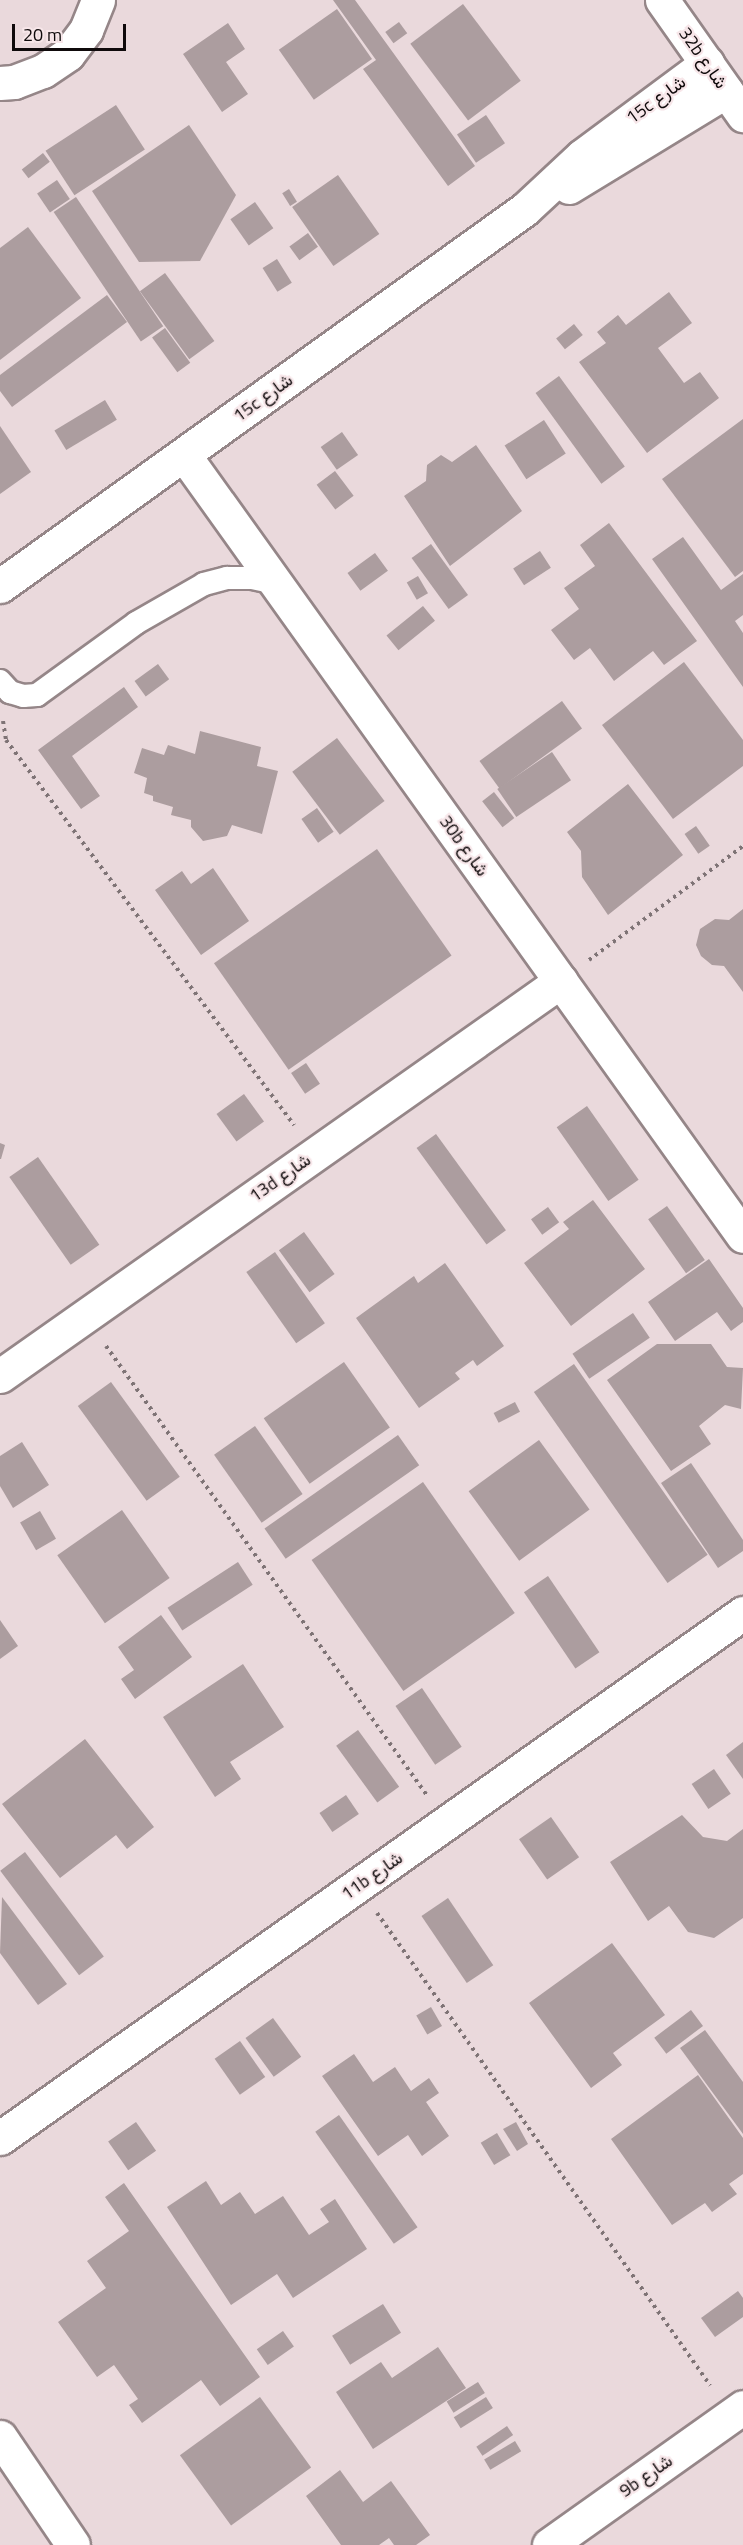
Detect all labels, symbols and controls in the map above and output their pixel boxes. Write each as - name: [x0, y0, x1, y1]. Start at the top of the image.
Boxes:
- scale bar: [15, 12, 129, 50]
- text: 20 m: [23, 21, 62, 48]
- street label: 32b شارع: [674, 23, 732, 93]
- street label: 15c شارع: [622, 71, 690, 129]
- street label: 15c شارع: [229, 369, 297, 427]
- street label: 30b شارع: [435, 811, 493, 881]
- street label: 13d شارع: [245, 1149, 315, 1207]
- street label: 11b شارع: [337, 1847, 407, 1905]
- street label: 9b شارع: [615, 2450, 677, 2502]

